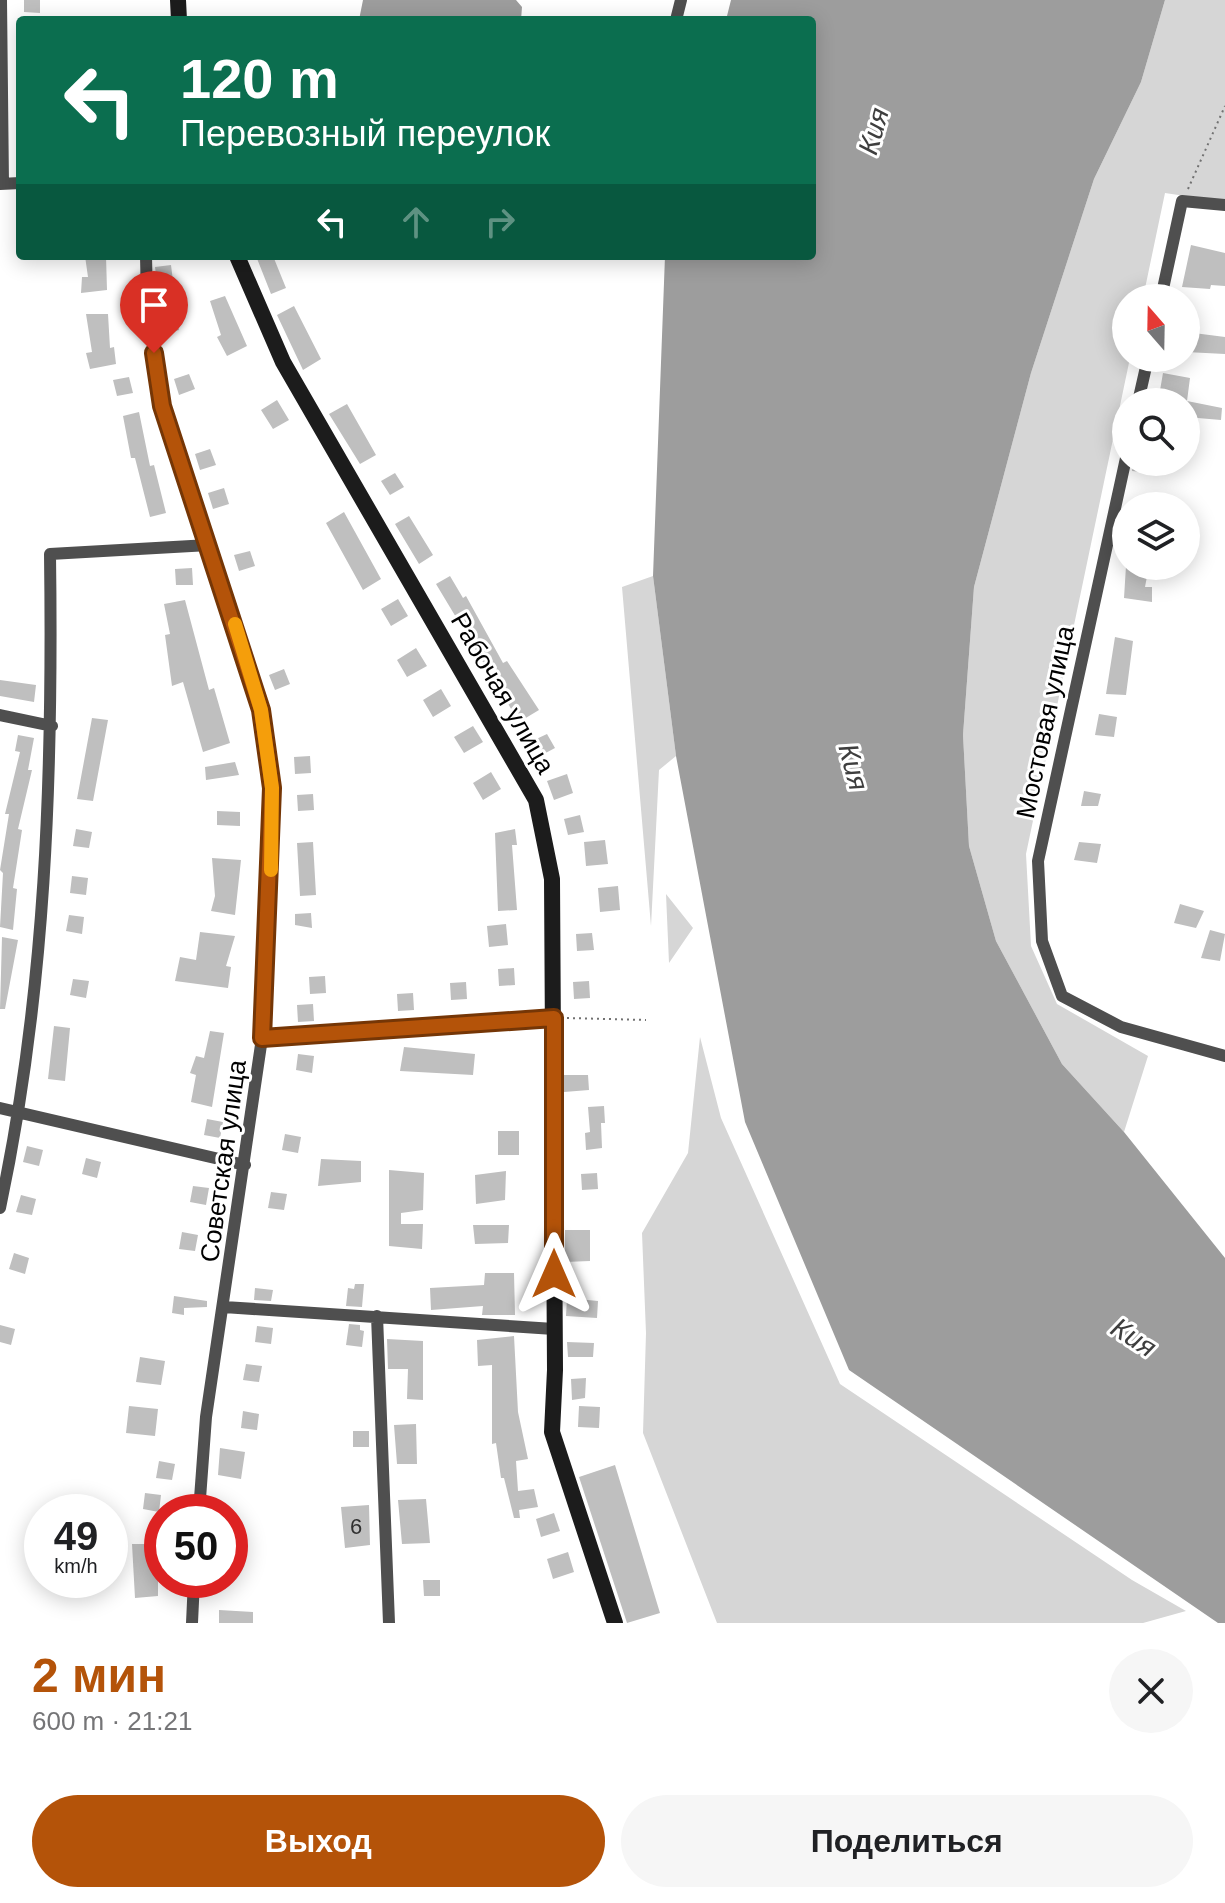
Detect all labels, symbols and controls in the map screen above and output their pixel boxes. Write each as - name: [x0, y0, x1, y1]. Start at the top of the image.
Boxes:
- text: 120 m: [180, 47, 339, 110]
- icon: left: [48, 48, 152, 152]
- water label: Кия: [852, 104, 895, 158]
- text: Перевозный переулок: [180, 113, 550, 154]
- icon: left: [310, 200, 354, 244]
- icon: ahead: [394, 200, 438, 244]
- icon: right: [478, 200, 522, 244]
- pin: [120, 271, 188, 353]
- icon: arrive: [132, 283, 176, 327]
- north arrow: [1112, 284, 1200, 372]
- map controls: [1112, 284, 1200, 580]
- button: search: [1112, 388, 1200, 476]
- button: layers: [1112, 492, 1200, 580]
- street label: Рабочая улица: [445, 607, 561, 779]
- street label: Мостовая улица: [1010, 622, 1080, 821]
- water label: Кия: [832, 740, 875, 794]
- street label: Советская улица: [194, 1057, 252, 1264]
- position arrow: [512, 1232, 596, 1316]
- water label: Кия: [1106, 1312, 1162, 1363]
- speed limit sign: 50: [144, 1494, 248, 1598]
- text: 49: [54, 1514, 98, 1558]
- house number: 6: [350, 1514, 362, 1539]
- text: km/h: [54, 1555, 98, 1577]
- text: 2 мин: [32, 1649, 166, 1702]
- button: close: [1109, 1649, 1193, 1733]
- text: 600 m · 21:21: [32, 1706, 192, 1736]
- button: Выход: [32, 1795, 605, 1887]
- button: Поделиться: [621, 1795, 1193, 1887]

